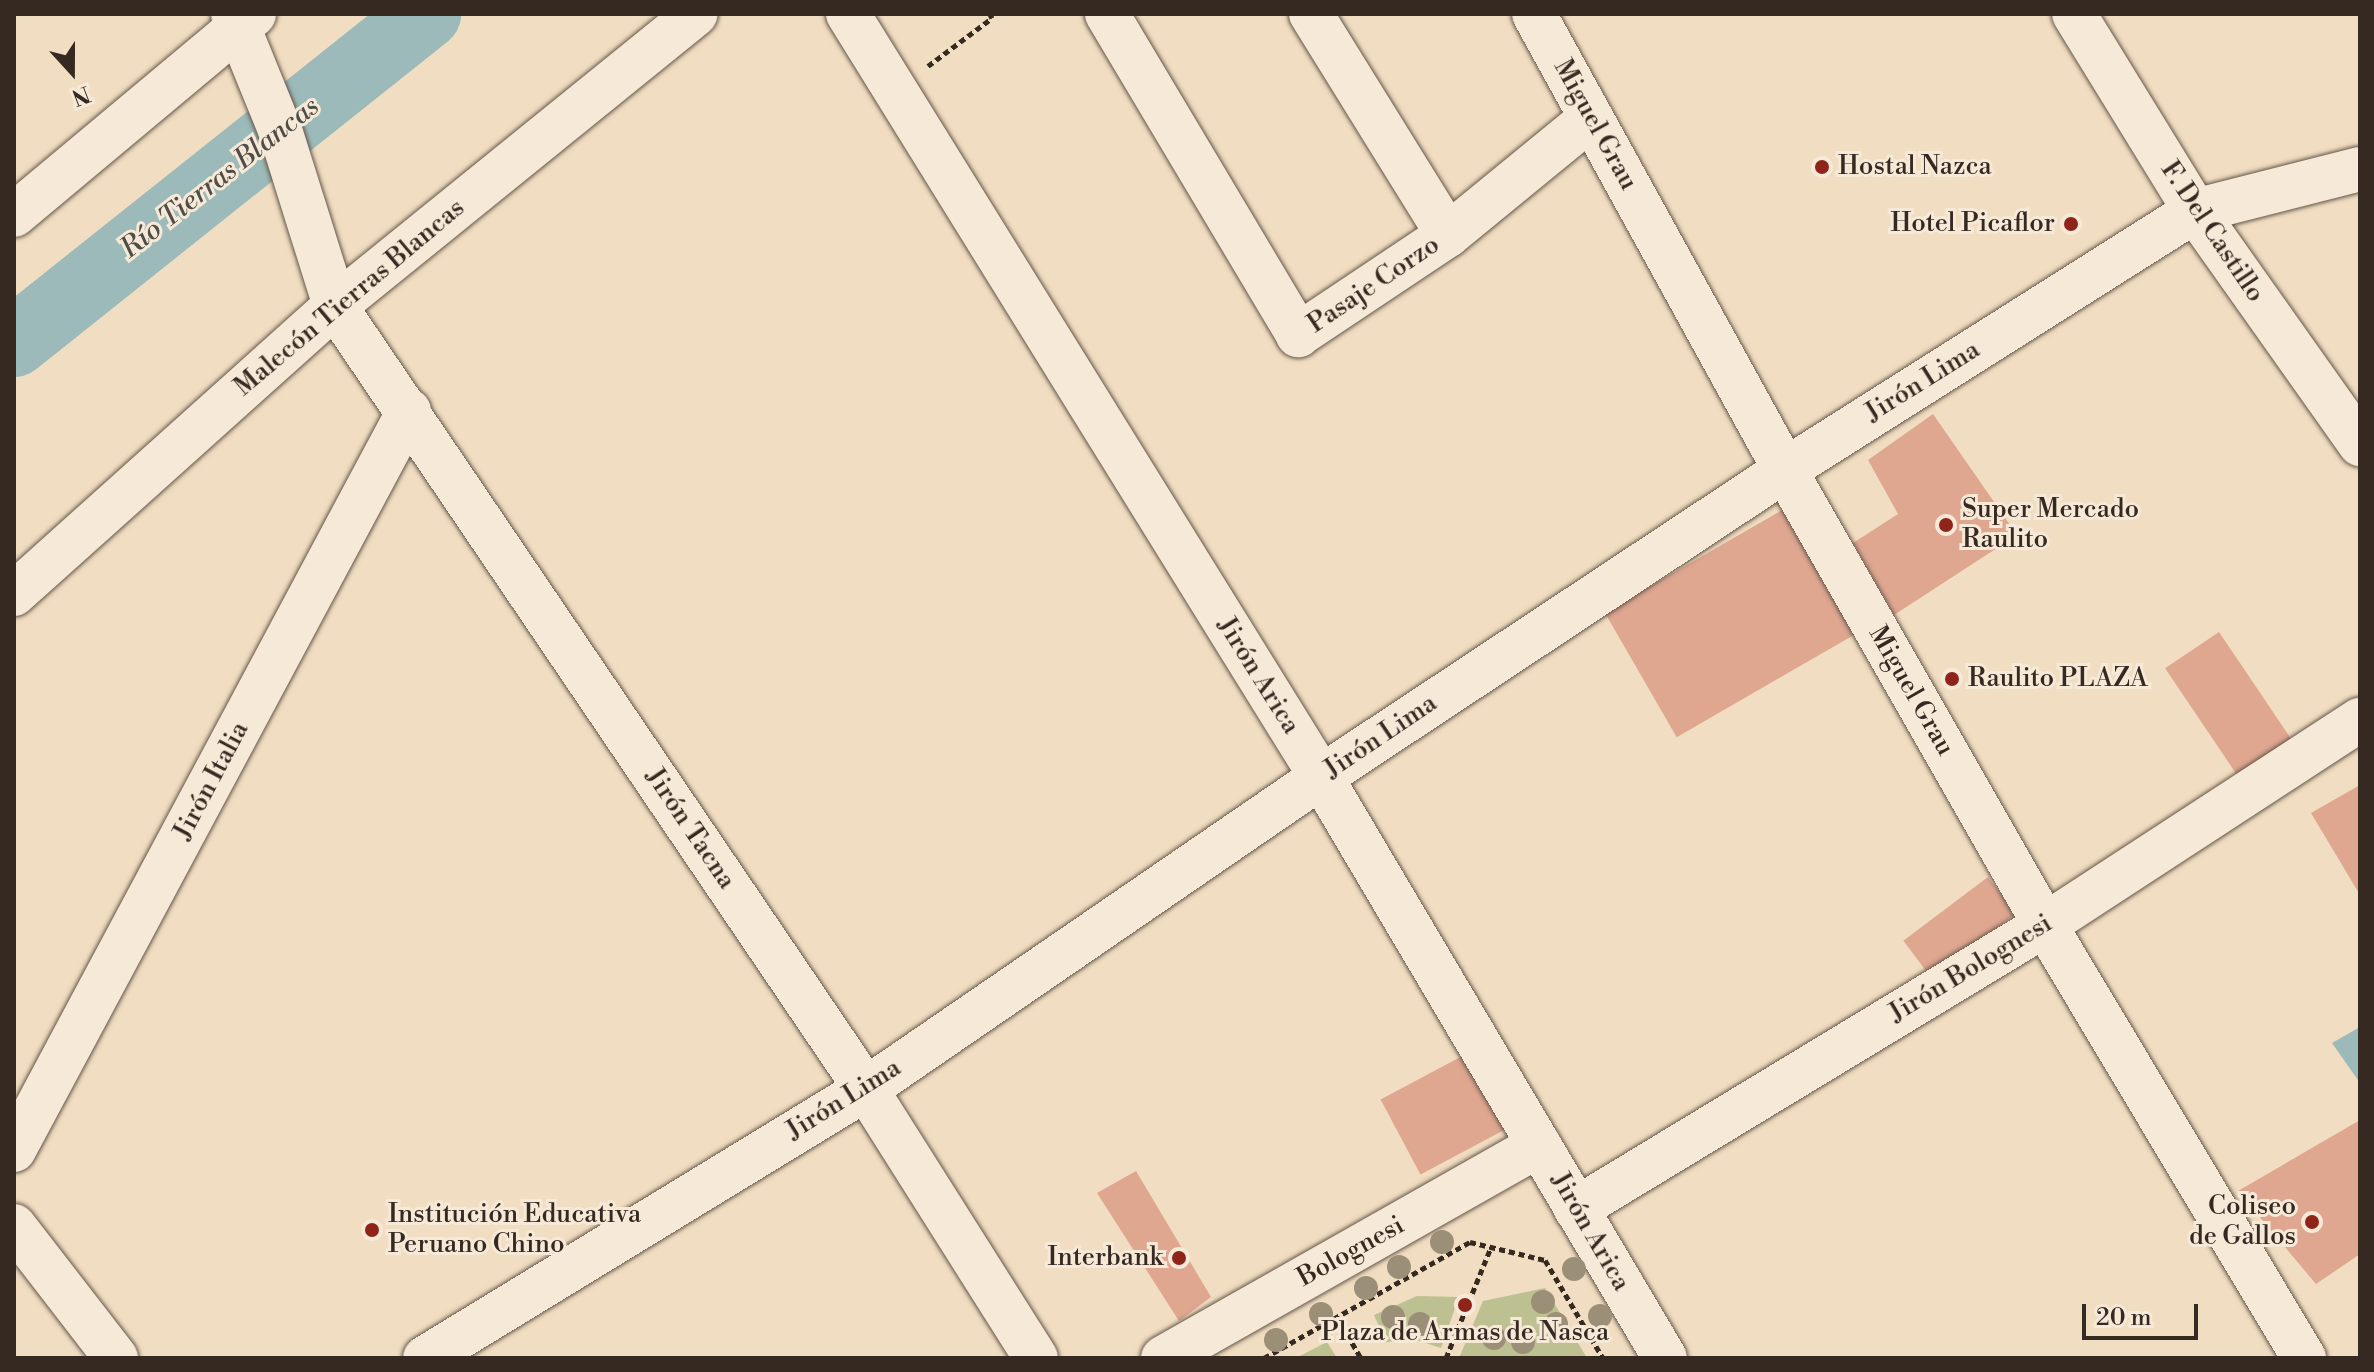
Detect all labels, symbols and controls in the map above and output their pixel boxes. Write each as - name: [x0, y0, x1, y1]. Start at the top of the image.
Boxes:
- north arrow: [32, 32, 112, 112]
- street label: Miguel Grau: [1546, 54, 1644, 196]
- text: N: [68, 79, 94, 111]
- water label: Río Tierras Blancas: [114, 90, 326, 266]
- place label: Hostal Nazca: [1838, 151, 1992, 183]
- street label: F. Del Castillo: [2153, 156, 2271, 308]
- marker: Hostal Nazca: [1813, 158, 1831, 176]
- street label: Malecón Tierras Blancas: [229, 193, 471, 403]
- place label: Hotel Picaflor: [1890, 208, 2055, 240]
- marker: Hotel Picaflor: [2062, 215, 2080, 233]
- street label: Pasaje Corzo: [1302, 230, 1446, 340]
- street label: Jirón Lima: [1860, 335, 1986, 429]
- place label: Super Mercado Raulito: [1962, 494, 2139, 556]
- marker: Super Mercado Raulito: [1937, 516, 1955, 534]
- street label: Jirón Arica: [1210, 612, 1306, 740]
- street label: Miguel Grau: [1861, 621, 1961, 761]
- place label: Raulito PLAZA: [1968, 663, 2148, 695]
- marker: Raulito PLAZA: [1943, 670, 1961, 688]
- street label: Jirón Lima: [1319, 688, 1443, 786]
- street label: Jirón Italia: [168, 717, 256, 845]
- street label: Jirón Tacna: [638, 763, 742, 895]
- street label: Jirón Bolognesi: [1884, 908, 2058, 1030]
- street label: Jirón Lima: [781, 1053, 907, 1147]
- street label: Jirón Arica: [1544, 1167, 1636, 1297]
- place label: Coliseo de Gallos: [2189, 1191, 2296, 1252]
- place label: Institución Educativa Peruano Chino: [388, 1199, 641, 1260]
- street label: Bolognesi: [1292, 1210, 1410, 1294]
- marker: Coliseo de Gallos: [2303, 1213, 2321, 1231]
- marker: Institución Educativa Peruano Chino: [363, 1221, 381, 1239]
- place label: Interbank: [1047, 1242, 1163, 1274]
- marker: Interbank: [1170, 1249, 1188, 1267]
- scale bar: [2086, 1288, 2202, 1338]
- marker: Plaza de Armas de Nasca: [1456, 1296, 1474, 1314]
- text: 20 m: [2096, 1303, 2152, 1333]
- place label: Plaza de Armas de Nasca: [1321, 1317, 1609, 1349]

